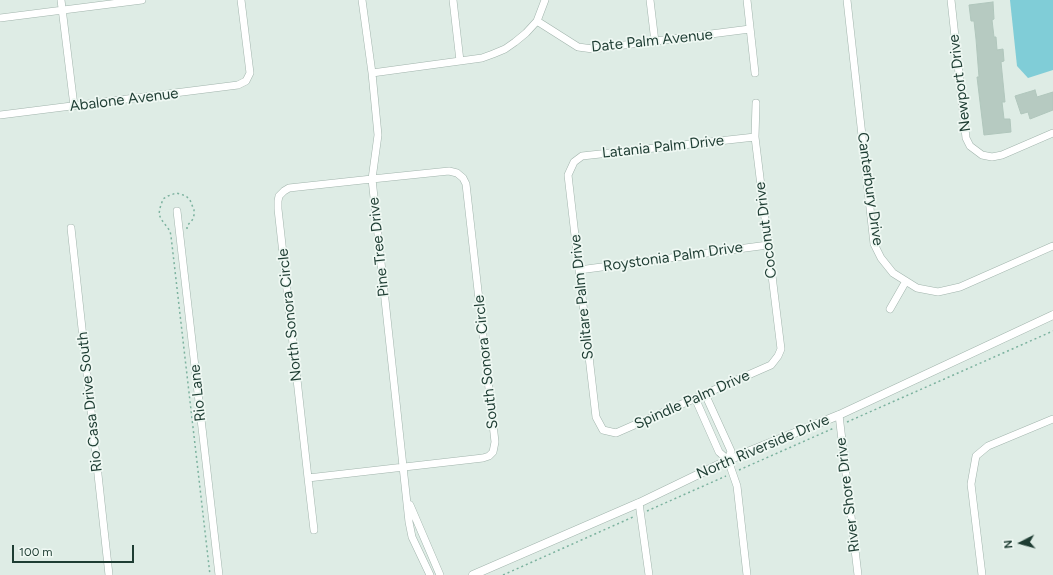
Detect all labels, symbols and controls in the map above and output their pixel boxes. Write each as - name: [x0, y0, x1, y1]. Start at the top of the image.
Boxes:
- street label: Date Palm Avenue: [590, 26, 714, 56]
- street label: Newport Drive: [945, 33, 975, 133]
- street label: Abalone Avenue: [69, 84, 179, 116]
- street label: Canterbury Drive: [853, 131, 887, 247]
- street label: Latania Palm Drive: [601, 132, 725, 162]
- street label: Coconut Drive: [751, 181, 781, 279]
- street label: Pine Tree Drive: [365, 196, 393, 298]
- street label: Solitare Palm Drive: [566, 234, 598, 360]
- street label: Roystonia Palm Drive: [602, 238, 744, 276]
- street label: North Sonora Circle: [274, 248, 306, 382]
- street label: South Sonora Circle: [470, 294, 502, 430]
- street label: Rio Casa Drive South: [74, 331, 106, 473]
- street label: Rio Lane: [186, 364, 210, 422]
- street label: Spindle Palm Drive: [631, 366, 753, 434]
- street label: North Riverside Drive: [694, 411, 832, 483]
- street label: River Shore Drive: [832, 437, 864, 553]
- north arrow: [1001, 523, 1041, 563]
- scale bar: [14, 537, 136, 563]
- text: N: [1002, 539, 1015, 549]
- text: 100 m: [19, 545, 53, 559]

